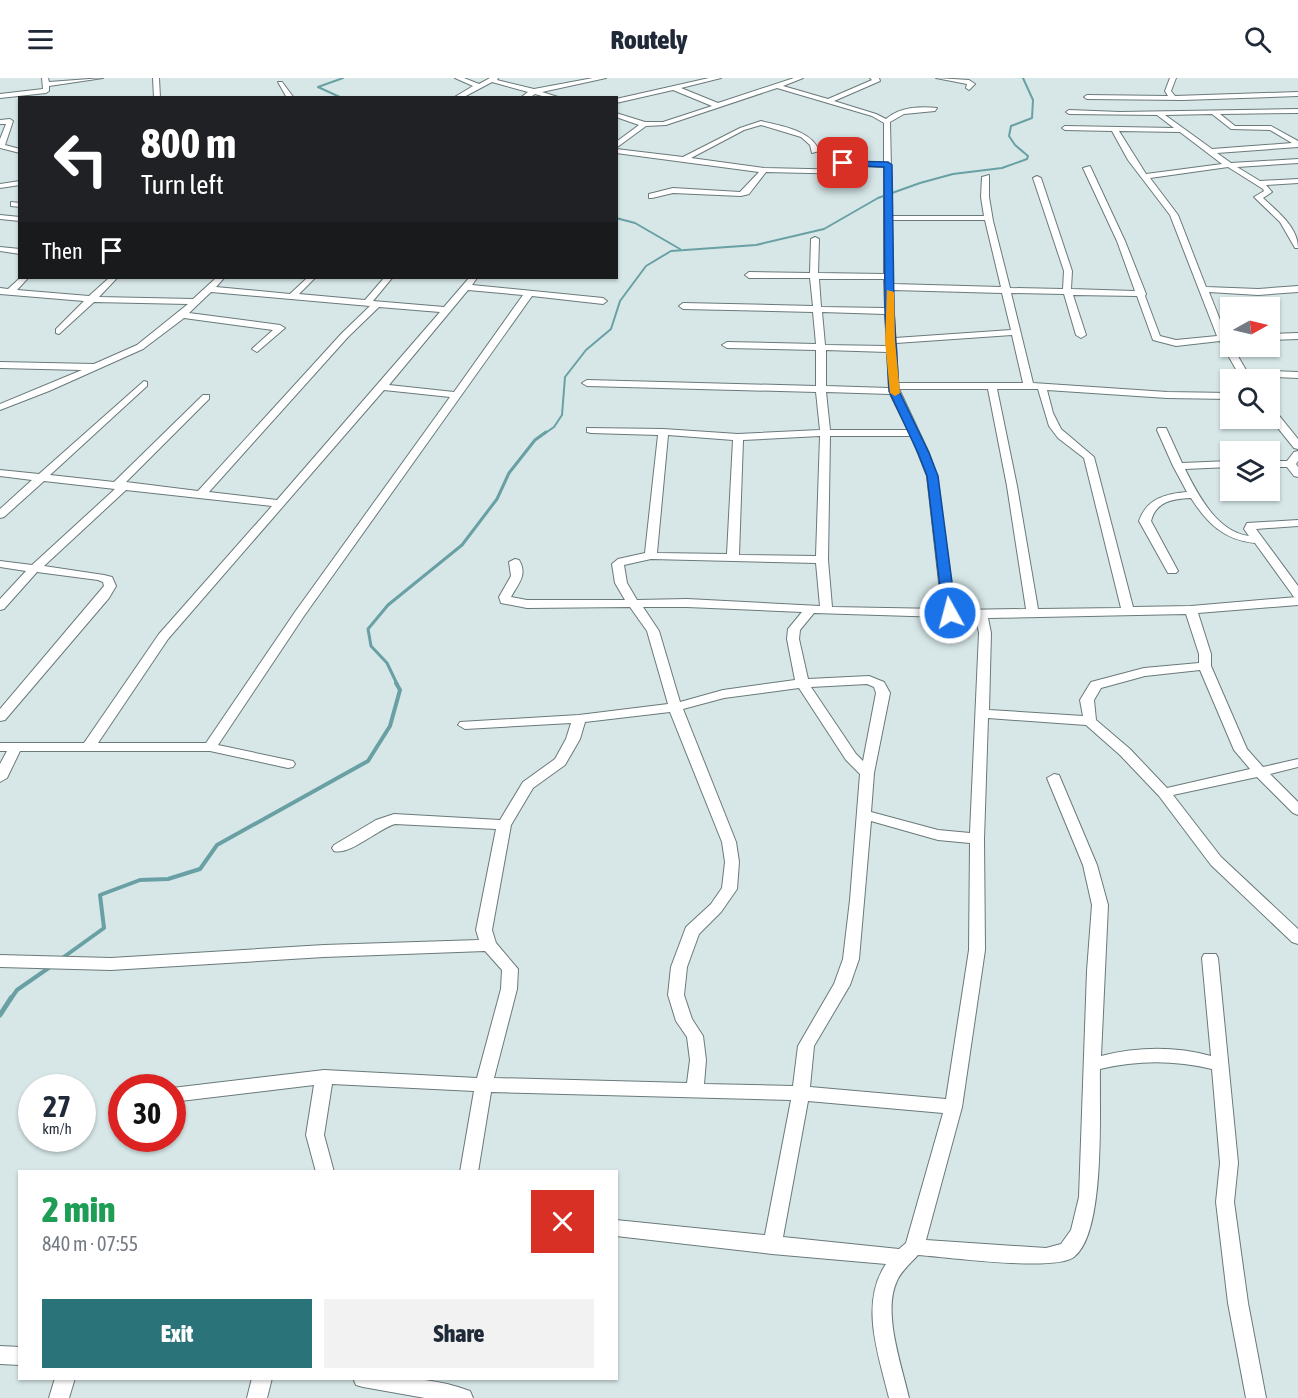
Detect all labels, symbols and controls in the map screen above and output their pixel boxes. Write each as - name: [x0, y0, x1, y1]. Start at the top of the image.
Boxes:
- icon: menu: [24, 23, 57, 56]
- icon: search: [1241, 23, 1274, 56]
- text: Routely: [610, 24, 688, 55]
- text: 800 m: [141, 119, 236, 167]
- icon: left: [42, 120, 120, 198]
- pin: [817, 137, 868, 188]
- icon: arrive: [826, 146, 859, 179]
- text: Turn left: [141, 169, 224, 200]
- icon: arrive: [95, 234, 128, 267]
- text: Then: [42, 238, 83, 264]
- north arrow: [1220, 297, 1280, 357]
- map controls: [1220, 297, 1280, 501]
- button: search: [1220, 369, 1280, 429]
- button: layers: [1220, 441, 1280, 501]
- position arrow: [918, 581, 982, 645]
- speed limit sign: 30: [108, 1074, 186, 1152]
- text: 27: [43, 1089, 71, 1123]
- text: km/h: [42, 1120, 72, 1137]
- text: 2 min: [42, 1188, 116, 1230]
- button: close: [531, 1190, 594, 1253]
- text: 840 m · 07:55: [42, 1232, 138, 1255]
- button: Exit: [42, 1299, 312, 1368]
- button: Share: [324, 1299, 594, 1368]

